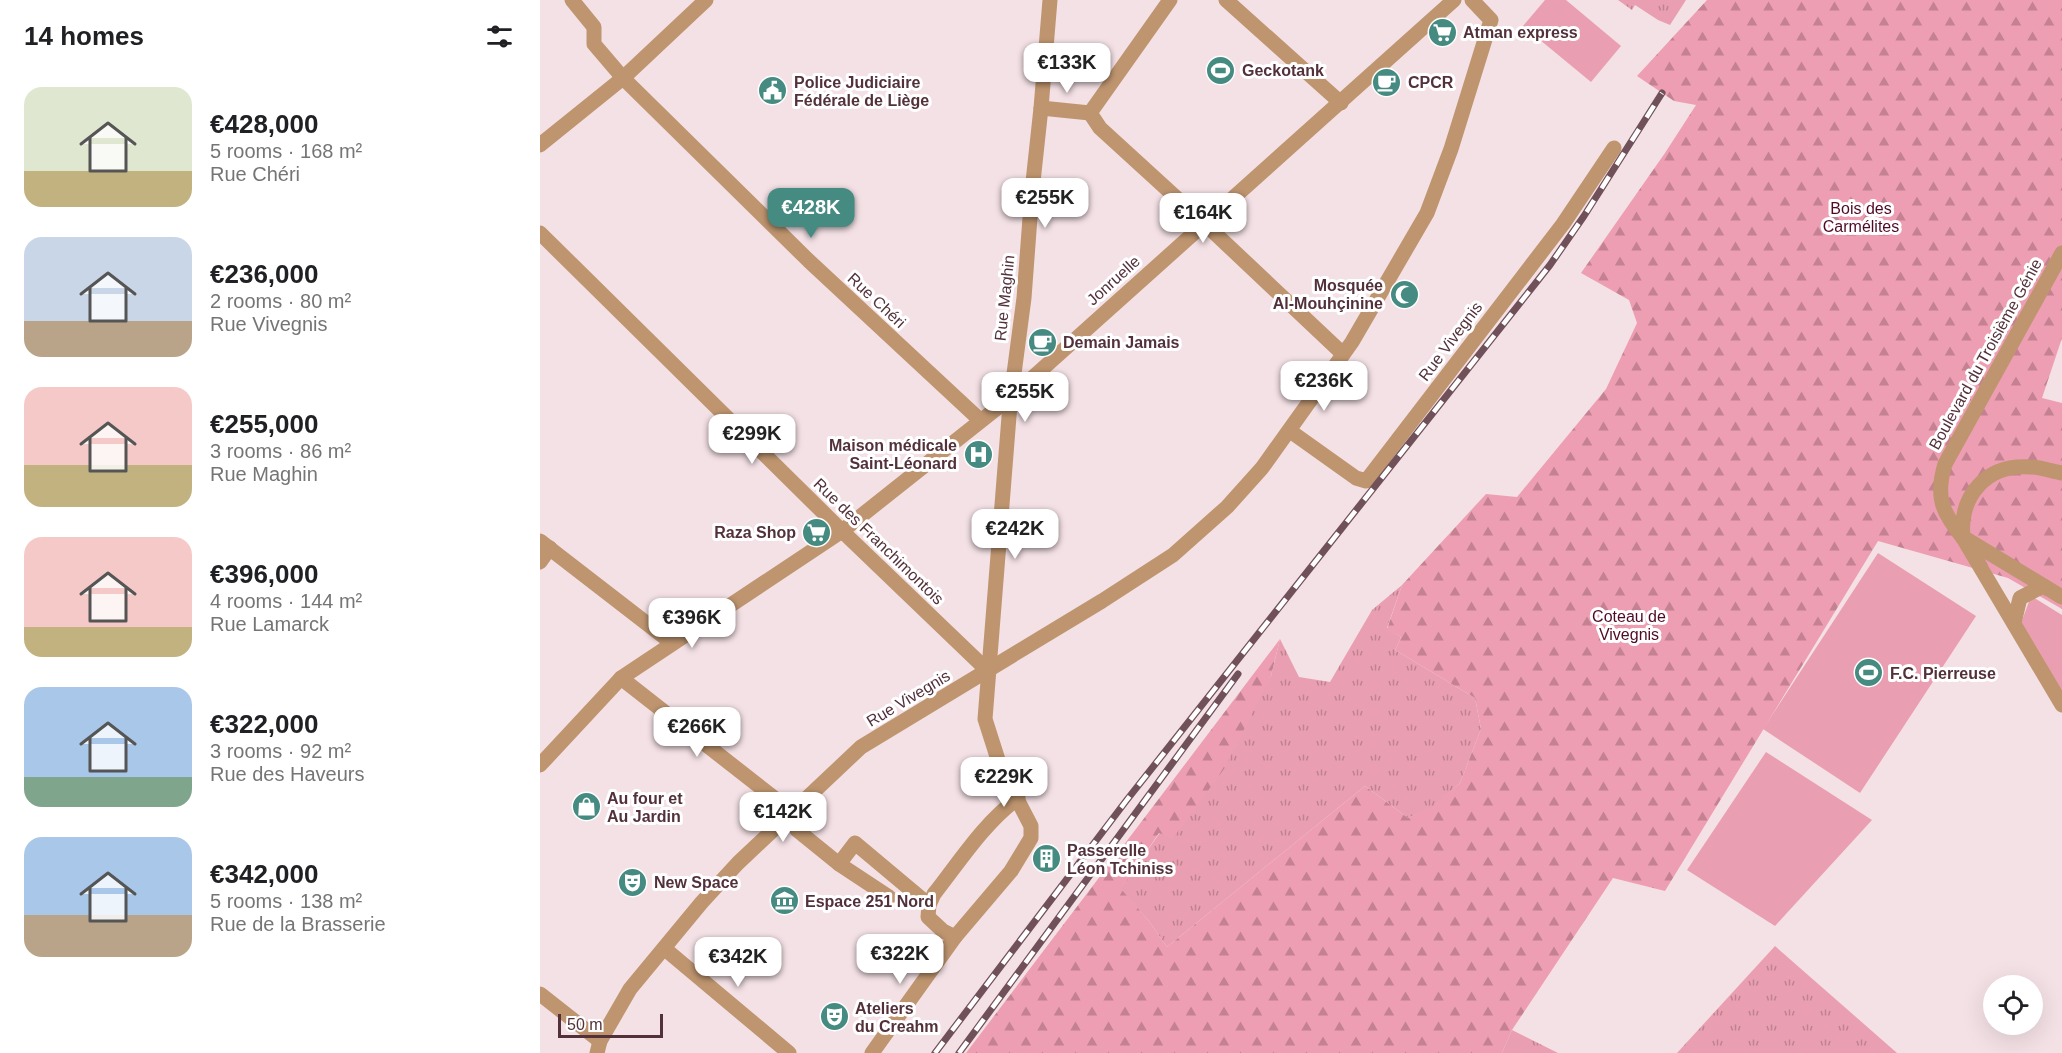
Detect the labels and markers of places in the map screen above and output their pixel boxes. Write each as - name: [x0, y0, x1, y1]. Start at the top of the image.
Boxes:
- supermarket icon: Atman express: [1426, 16, 1458, 48]
- place label: Atman express: [1463, 24, 1578, 41]
- pin: €133K: [1025, 43, 1109, 94]
- sports icon: Geckotank: [1205, 54, 1237, 86]
- place label: Geckotank: [1242, 62, 1324, 79]
- cafe icon: CPCR: [1371, 66, 1403, 98]
- place label: Police Judiciaire Fédérale de Liège: [794, 74, 929, 109]
- place label: CPCR: [1408, 74, 1454, 91]
- public building icon: Police Judiciaire Fédérale de Liège: [757, 75, 789, 107]
- pin: €255K: [1003, 178, 1087, 229]
- pin: €428K: [769, 188, 853, 239]
- pin: €164K: [1161, 193, 1245, 244]
- place label: Mosquée Al-Mouhçinine: [1273, 277, 1383, 312]
- mosque icon: Mosquée Al-Mouhçinine: [1388, 278, 1420, 310]
- cafe icon: Demain Jamais: [1026, 326, 1058, 358]
- place label: Demain Jamais: [1063, 334, 1180, 351]
- pin: €236K: [1282, 361, 1366, 412]
- pin: €255K: [983, 372, 1067, 423]
- pin: €299K: [710, 414, 794, 465]
- place label: Maison médicale Saint-Léonard: [829, 437, 957, 472]
- hospital icon: Maison médicale Saint-Léonard: [962, 438, 994, 470]
- pin: €242K: [973, 509, 1057, 560]
- supermarket icon: Raza Shop: [801, 516, 833, 548]
- place label: Raza Shop: [714, 524, 796, 541]
- pin: €396K: [650, 598, 734, 649]
- sports icon: F.C. Pierreuse: [1853, 657, 1885, 689]
- place label: F.C. Pierreuse: [1890, 665, 1996, 682]
- pin: €266K: [655, 707, 739, 758]
- pin: €229K: [962, 757, 1046, 808]
- place label: Au four et Au Jardin: [607, 790, 683, 825]
- shop icon: Au four et Au Jardin: [570, 791, 602, 823]
- pin: €142K: [741, 792, 825, 843]
- place label: Passerelle Léon Tchiniss: [1067, 842, 1173, 877]
- building icon: Passerelle Léon Tchiniss: [1030, 843, 1062, 875]
- theatre icon: New Space: [617, 866, 649, 898]
- place label: New Space: [654, 874, 739, 891]
- museum icon: Espace 251 Nord: [768, 885, 800, 917]
- place label: Espace 251 Nord: [805, 893, 934, 910]
- pin: €322K: [858, 934, 942, 985]
- pin: €342K: [696, 937, 780, 988]
- place label: Ateliers du Creahm: [855, 1000, 939, 1035]
- theatre icon: Ateliers du Creahm: [818, 1001, 850, 1033]

